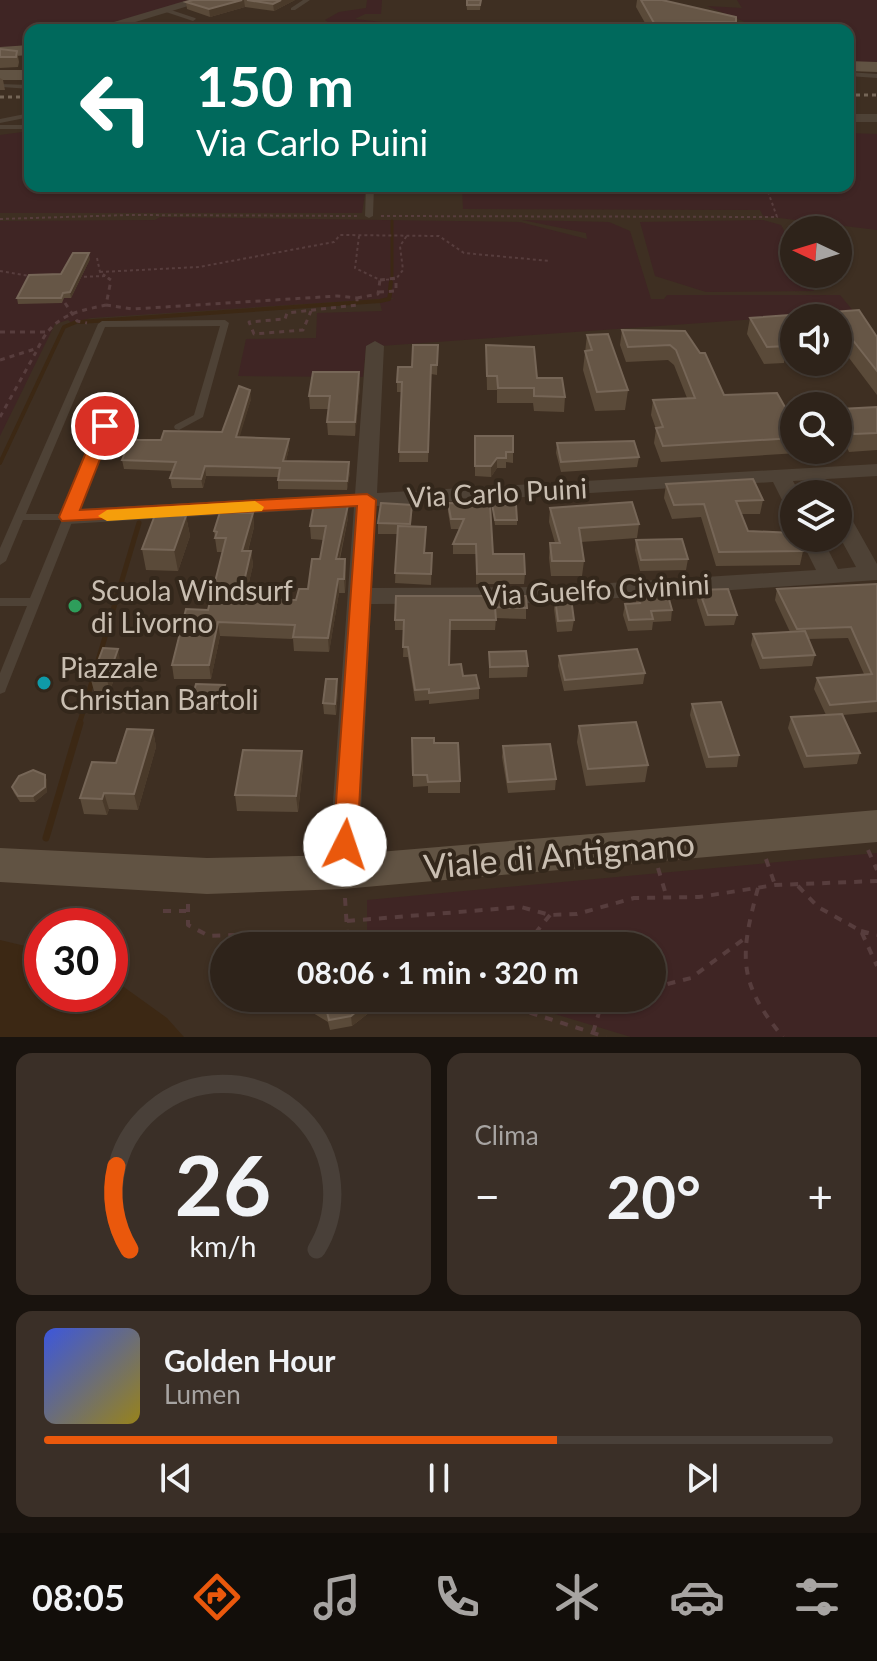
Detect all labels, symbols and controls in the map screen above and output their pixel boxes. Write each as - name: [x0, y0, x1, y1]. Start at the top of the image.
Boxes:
- text: 150 m: [196, 52, 354, 119]
- icon: left: [64, 56, 168, 160]
- text: Via Carlo Puini: [196, 120, 428, 164]
- north arrow: [780, 216, 852, 288]
- map controls: [780, 216, 852, 552]
- button: sound: [780, 304, 852, 376]
- pin: [71, 392, 139, 460]
- button: search: [780, 392, 852, 464]
- icon: arrive: [83, 404, 127, 448]
- street label: Via Carlo Puini: [406, 470, 588, 514]
- button: layers: [780, 480, 852, 552]
- street label: Via Guelfo Civinini: [481, 566, 711, 612]
- place label: Scuola Windsurf di Livorno: [91, 573, 293, 639]
- marker: Scuola Windsurf di Livorno: [66, 597, 84, 615]
- place label: Piazzale Christian Bartoli: [60, 650, 258, 716]
- marker: Piazzale Christian Bartoli: [35, 674, 53, 692]
- position arrow: [303, 803, 387, 887]
- street label: Viale di Antignano: [422, 822, 696, 886]
- speed limit sign: 30: [24, 908, 128, 1012]
- text: 08:06 · 1 min · 320 m: [297, 954, 579, 990]
- text: Clima: [475, 1119, 539, 1151]
- text: 26: [175, 1134, 272, 1234]
- text: 20°: [606, 1160, 701, 1232]
- text: −: [475, 1170, 500, 1222]
- text: +: [807, 1170, 833, 1222]
- text: km/h: [190, 1229, 257, 1263]
- text: Golden Hour: [164, 1342, 336, 1378]
- text: Lumen: [164, 1378, 241, 1410]
- icon: previous: [154, 1456, 198, 1500]
- icon: pause: [417, 1456, 461, 1500]
- icon: next: [680, 1456, 724, 1500]
- icon: directions: [189, 1569, 245, 1625]
- icon: music: [309, 1569, 365, 1625]
- icon: phone: [429, 1569, 485, 1625]
- icon: climate: [549, 1569, 605, 1625]
- icon: car: [669, 1569, 725, 1625]
- icon: filters: [789, 1569, 845, 1625]
- text: 08:05: [32, 1575, 125, 1619]

